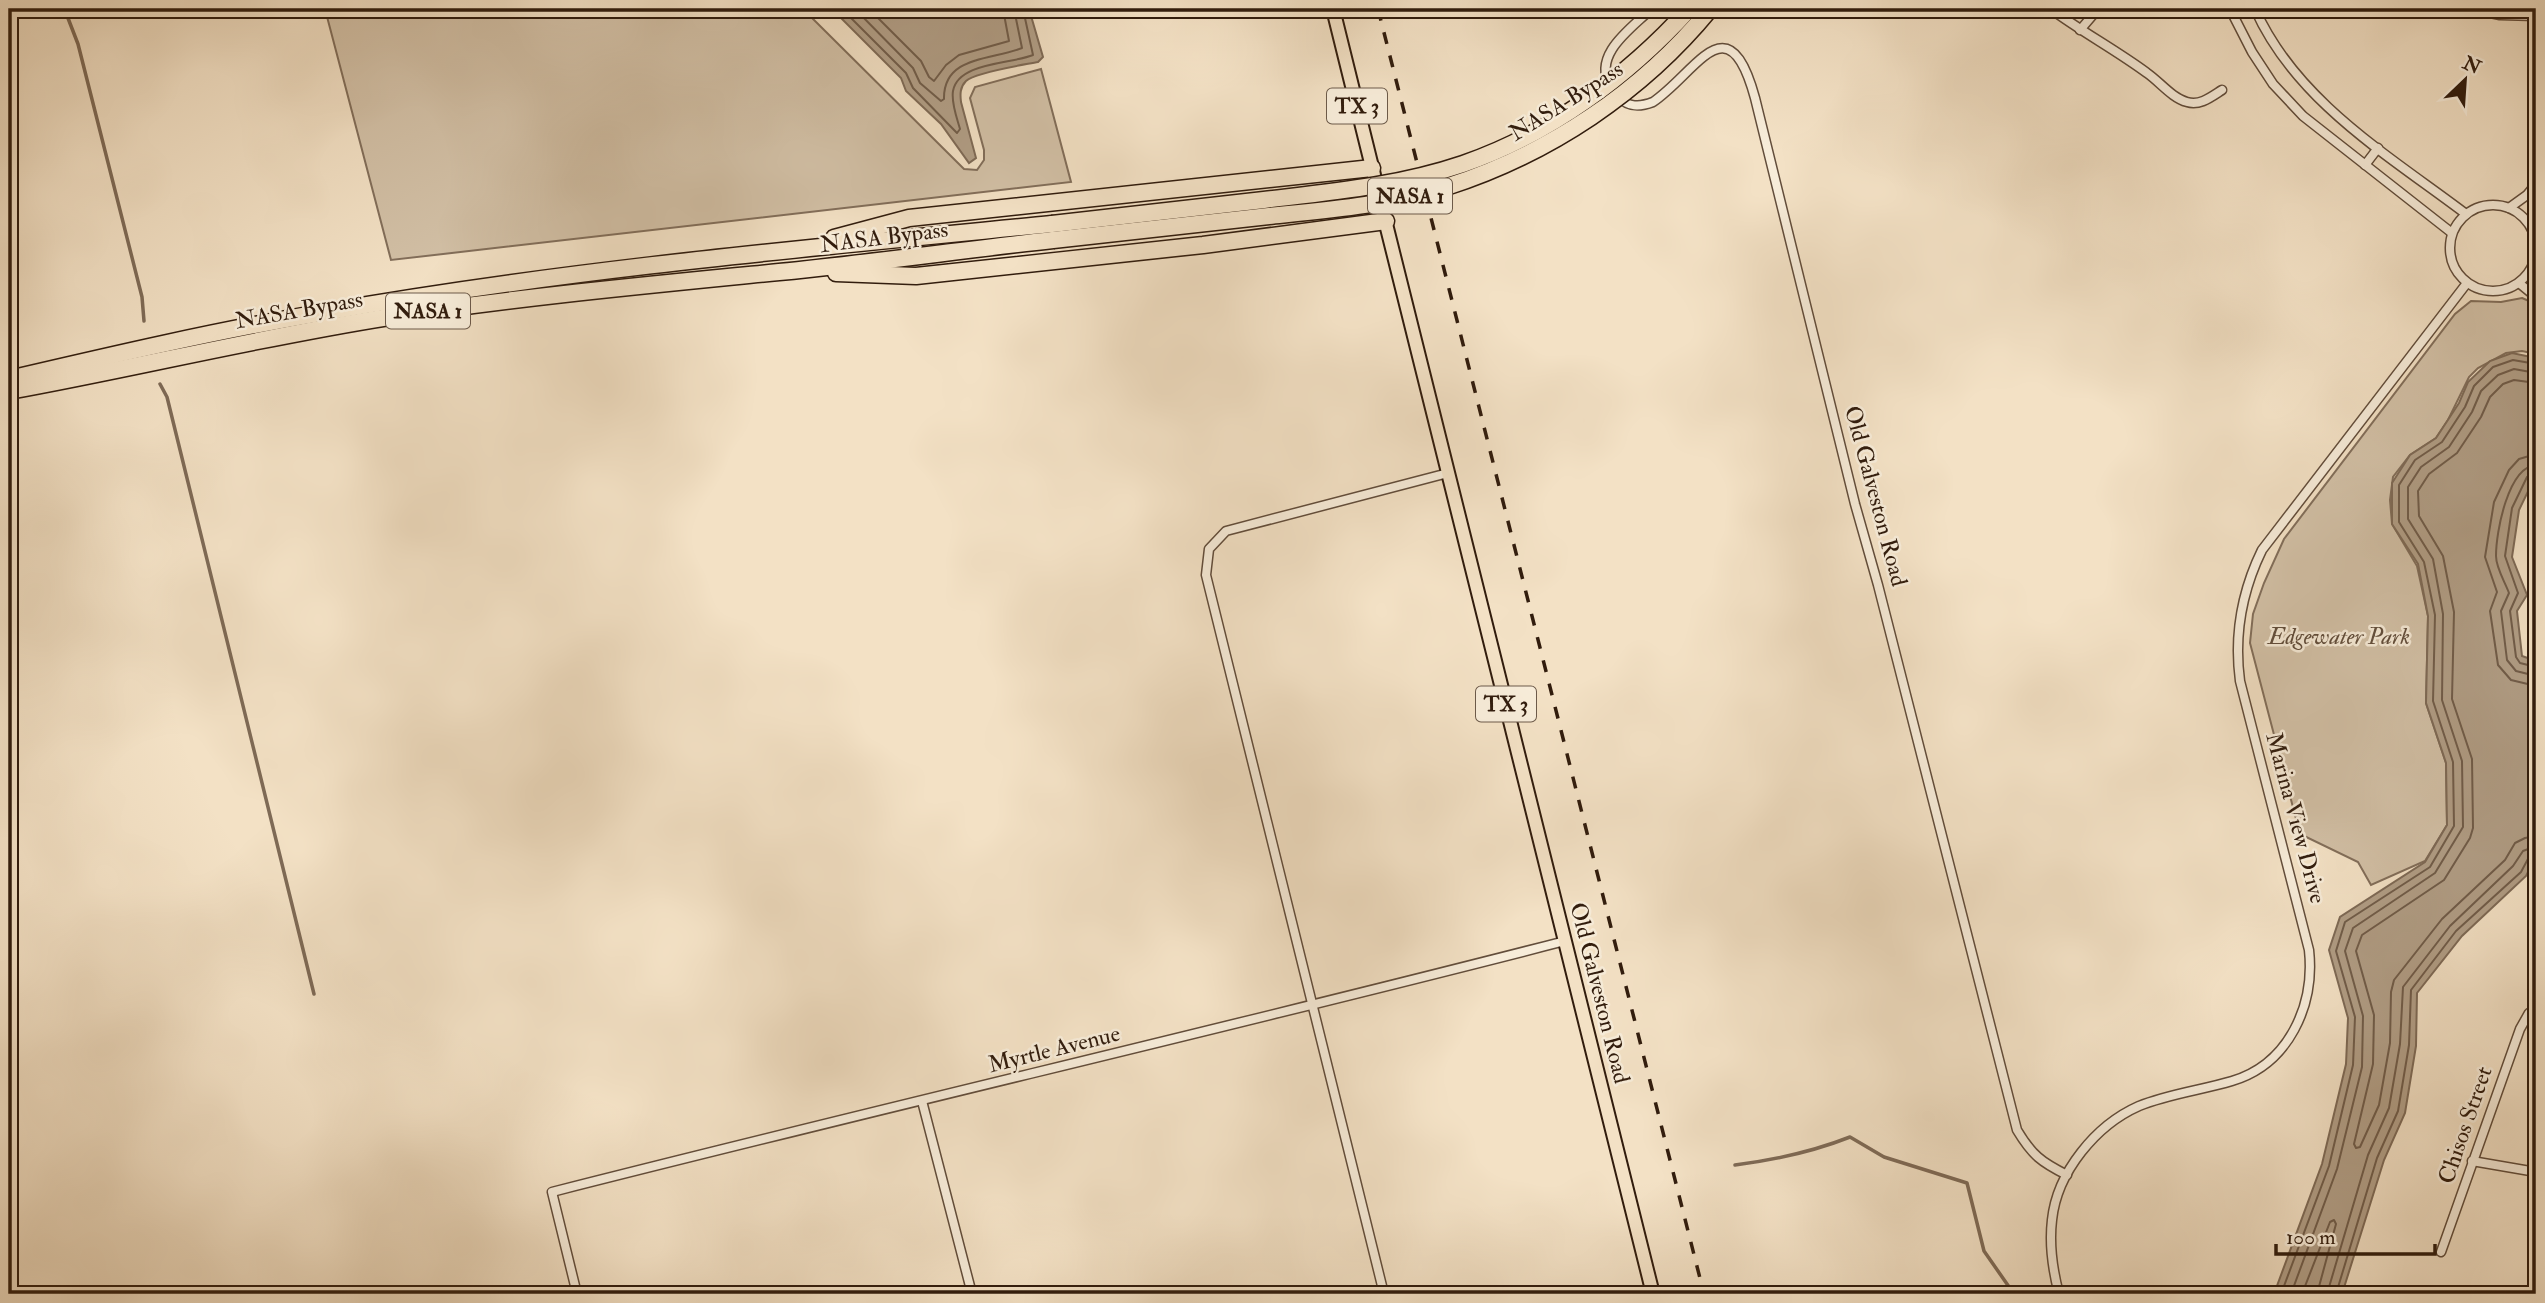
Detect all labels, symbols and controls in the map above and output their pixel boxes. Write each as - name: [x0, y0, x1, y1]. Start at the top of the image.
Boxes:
- north arrow: [2430, 46, 2500, 116]
- text: N: [2458, 51, 2485, 80]
- street label: NASA Bypass: [1504, 54, 1629, 148]
- road number: TX 3: [1327, 88, 1387, 124]
- road number: NASA 1: [1368, 178, 1452, 214]
- street label: NASA Bypass: [818, 215, 950, 260]
- street label: NASA Bypass: [233, 285, 365, 336]
- road number: NASA 1: [386, 294, 470, 328]
- street label: Old Galveston Road: [1838, 403, 1914, 589]
- park label: Edgewater Park: [2266, 622, 2410, 651]
- road number: TX 3: [1476, 686, 1536, 722]
- street label: Marina View Drive: [2259, 729, 2333, 907]
- street label: Old Galveston Road: [1563, 899, 1637, 1087]
- street label: Myrtle Avenue: [985, 1019, 1123, 1079]
- street label: Chisos Street: [2431, 1063, 2499, 1187]
- scale bar: [2276, 1212, 2435, 1256]
- text: 100 m: [2286, 1224, 2336, 1251]

